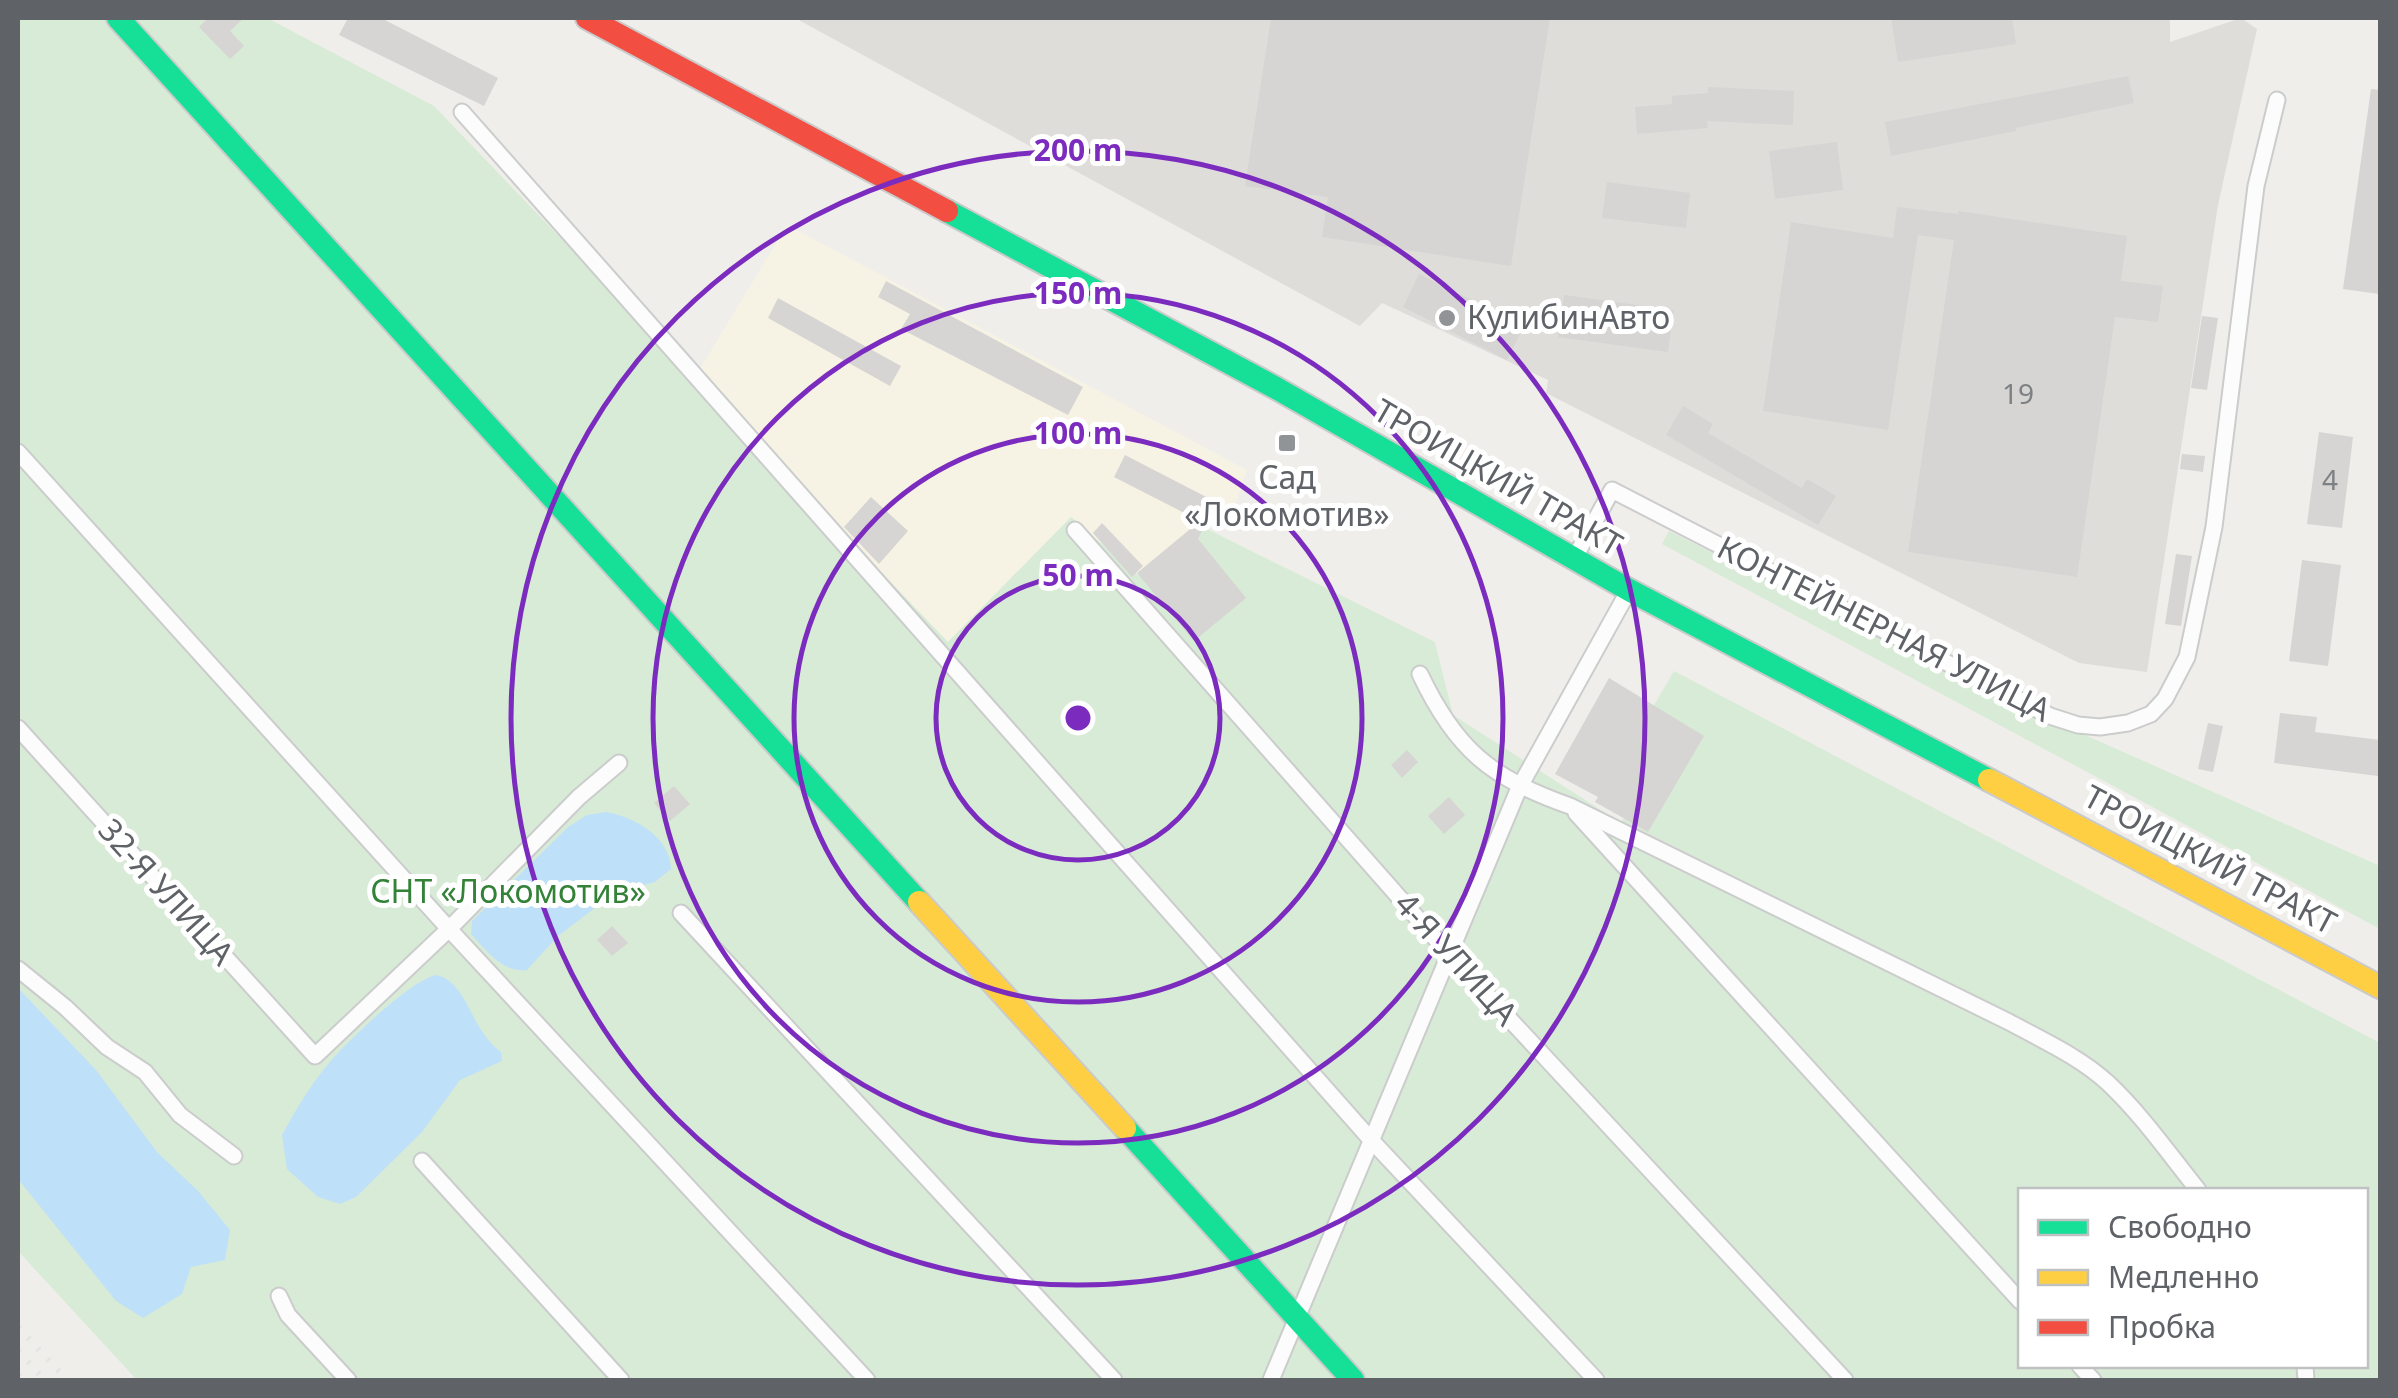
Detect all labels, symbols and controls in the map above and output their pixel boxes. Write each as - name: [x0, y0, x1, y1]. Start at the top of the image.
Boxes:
- text: 200 m: [1034, 129, 1122, 170]
- text: 150 m: [1034, 272, 1122, 313]
- place label: КулибинАвто: [1467, 295, 1670, 338]
- marker: КулибинАвто: [1436, 307, 1458, 329]
- house number: 19: [2002, 374, 2034, 412]
- street label: ТРОИЦКИЙ ТРАКТ: [1367, 388, 1631, 565]
- text: 100 m: [1034, 412, 1122, 453]
- marker: Сад «Локомотив»: [1276, 432, 1298, 454]
- place label: Сад «Локомотив»: [1184, 455, 1390, 535]
- house number: 4: [2322, 460, 2338, 498]
- street label: КОНТЕЙНЕРНАЯ УЛИЦА: [1711, 525, 2059, 731]
- text: 50 m: [1042, 554, 1114, 595]
- centre of rings: [1060, 700, 1096, 736]
- street label: ТРОИЦКИЙ ТРАКТ: [2077, 774, 2345, 943]
- street label: 32-Я УЛИЦА: [90, 809, 245, 974]
- park label: СНТ «Локомотив»: [370, 869, 646, 912]
- street label: 4-Я УЛИЦА: [1386, 882, 1529, 1034]
- legend: [2018, 1188, 2368, 1368]
- text: Свободно: [2108, 1206, 2252, 1247]
- text: Медленно: [2108, 1256, 2259, 1297]
- text: Пробка: [2108, 1306, 2216, 1347]

